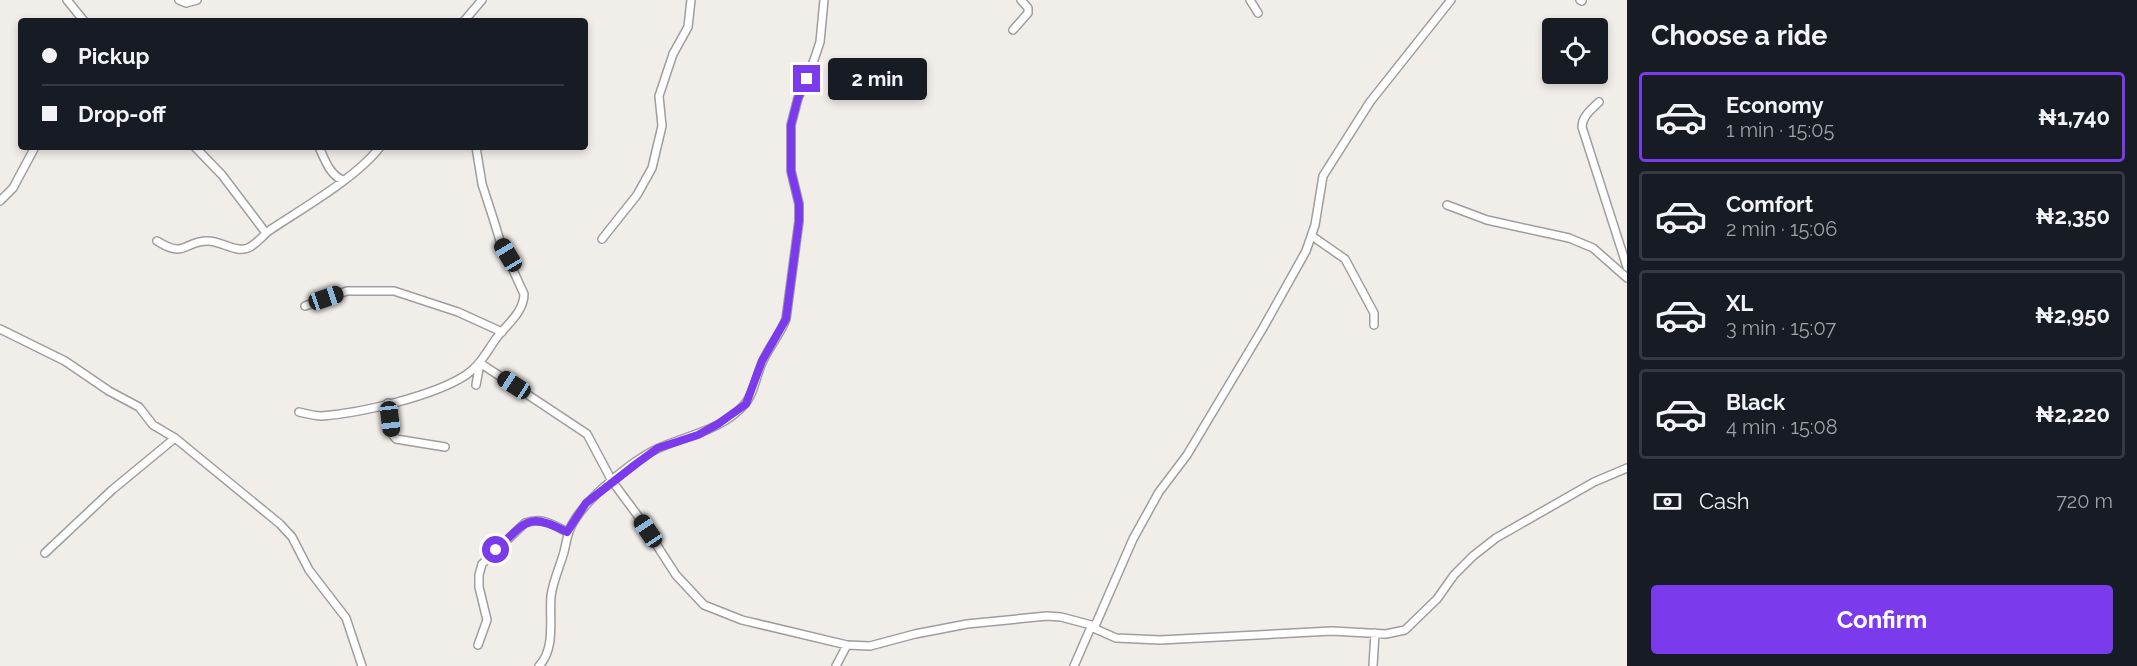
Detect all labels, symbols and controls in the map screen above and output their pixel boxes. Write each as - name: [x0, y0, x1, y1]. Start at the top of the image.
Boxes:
- map controls: [1542, 18, 1608, 84]
- button: locate: [1542, 18, 1608, 84]
- text: Choose a ride: [1651, 20, 1827, 51]
- text: Pickup: [78, 43, 150, 69]
- callout: 2 min: [828, 58, 927, 100]
- route end: [793, 65, 820, 92]
- text: 2 min: [852, 67, 903, 91]
- icon: car: [1654, 90, 1708, 144]
- text: Economy: [1726, 92, 1824, 118]
- text: Drop-off: [78, 101, 166, 127]
- text: ₦1,740: [2038, 104, 2110, 130]
- text: 1 min · 15:05: [1726, 118, 1834, 142]
- icon: car: [1654, 189, 1708, 243]
- text: Comfort: [1726, 191, 1813, 217]
- text: ₦2,350: [2036, 203, 2110, 229]
- text: 2 min · 15:06: [1726, 217, 1837, 241]
- car: [491, 235, 525, 275]
- car: [306, 284, 346, 312]
- icon: car: [1654, 288, 1708, 342]
- text: XL: [1726, 290, 1753, 316]
- text: ₦2,950: [2035, 302, 2110, 328]
- text: 3 min · 15:07: [1726, 316, 1836, 340]
- car: [494, 368, 534, 402]
- icon: car: [1654, 387, 1708, 441]
- text: Black: [1726, 389, 1785, 415]
- car: [379, 400, 401, 438]
- text: ₦2,220: [2035, 401, 2110, 427]
- text: 4 min · 15:08: [1726, 415, 1838, 439]
- icon: cash: [1651, 485, 1684, 518]
- text: Cash: [1699, 488, 1750, 514]
- text: 720 m: [2056, 489, 2113, 513]
- car: [630, 511, 666, 551]
- route start: [482, 536, 509, 563]
- button: Confirm: [1651, 585, 2113, 654]

